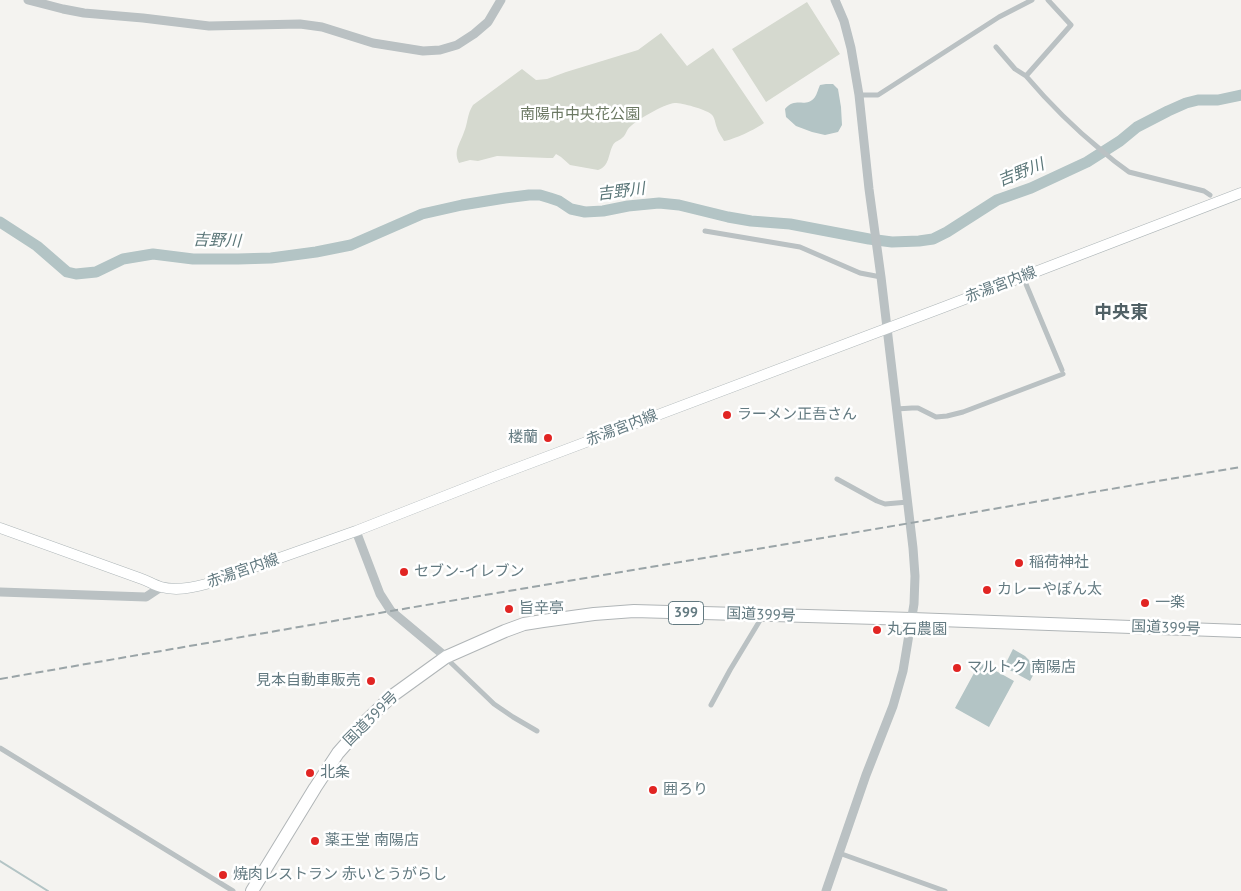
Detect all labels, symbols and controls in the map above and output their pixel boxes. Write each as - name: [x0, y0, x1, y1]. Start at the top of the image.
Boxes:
- park label: 南陽市中央花公園: [520, 106, 640, 124]
- water label: 吉野川: [995, 155, 1047, 191]
- water label: 吉野川: [596, 180, 646, 204]
- water label: 吉野川: [193, 231, 241, 251]
- street label: 赤湯宮内線: [963, 263, 1039, 307]
- district label: 中央東: [1094, 302, 1148, 324]
- street label: 赤湯宮内線: [584, 406, 660, 450]
- place label: ラーメン正吾さん: [737, 406, 857, 424]
- marker: ラーメン正吾さん: [721, 409, 733, 421]
- place label: 楼蘭: [508, 429, 538, 447]
- marker: 楼蘭: [542, 432, 554, 444]
- street label: 赤湯宮内線: [205, 550, 281, 592]
- place label: 稲荷神社: [1029, 554, 1089, 572]
- marker: 稲荷神社: [1013, 557, 1025, 569]
- place label: セブン-イレブン: [414, 563, 524, 581]
- marker: セブン-イレブン: [398, 566, 410, 578]
- place label: カレーやぽん太: [997, 581, 1102, 599]
- marker: カレーやぽん太: [981, 584, 993, 596]
- place label: 一楽: [1155, 594, 1185, 612]
- marker: 一楽: [1139, 597, 1151, 609]
- place label: 旨辛亭: [519, 600, 564, 618]
- road number: 399: [668, 602, 704, 624]
- marker: 旨辛亭: [503, 603, 515, 615]
- street label: 国道399号: [726, 605, 796, 625]
- street label: 国道399号: [1131, 618, 1201, 638]
- place label: 丸石農園: [887, 621, 947, 639]
- marker: 丸石農園: [871, 624, 883, 636]
- place label: マルトク 南陽店: [967, 659, 1076, 677]
- marker: マルトク 南陽店: [951, 662, 963, 674]
- place label: 見本自動車販売: [256, 672, 361, 690]
- marker: 見本自動車販売: [365, 675, 377, 687]
- street label: 国道399号: [340, 688, 402, 750]
- place label: 北条: [320, 764, 350, 782]
- marker: 北条: [304, 767, 316, 779]
- place label: 囲ろり: [663, 781, 708, 799]
- marker: 囲ろり: [647, 784, 659, 796]
- place label: 薬王堂 南陽店: [325, 832, 419, 850]
- marker: 薬王堂 南陽店: [309, 835, 321, 847]
- place label: 焼肉レストラン 赤いとうがらし: [233, 866, 447, 884]
- marker: 焼肉レストラン 赤いとうがらし: [217, 869, 229, 881]

